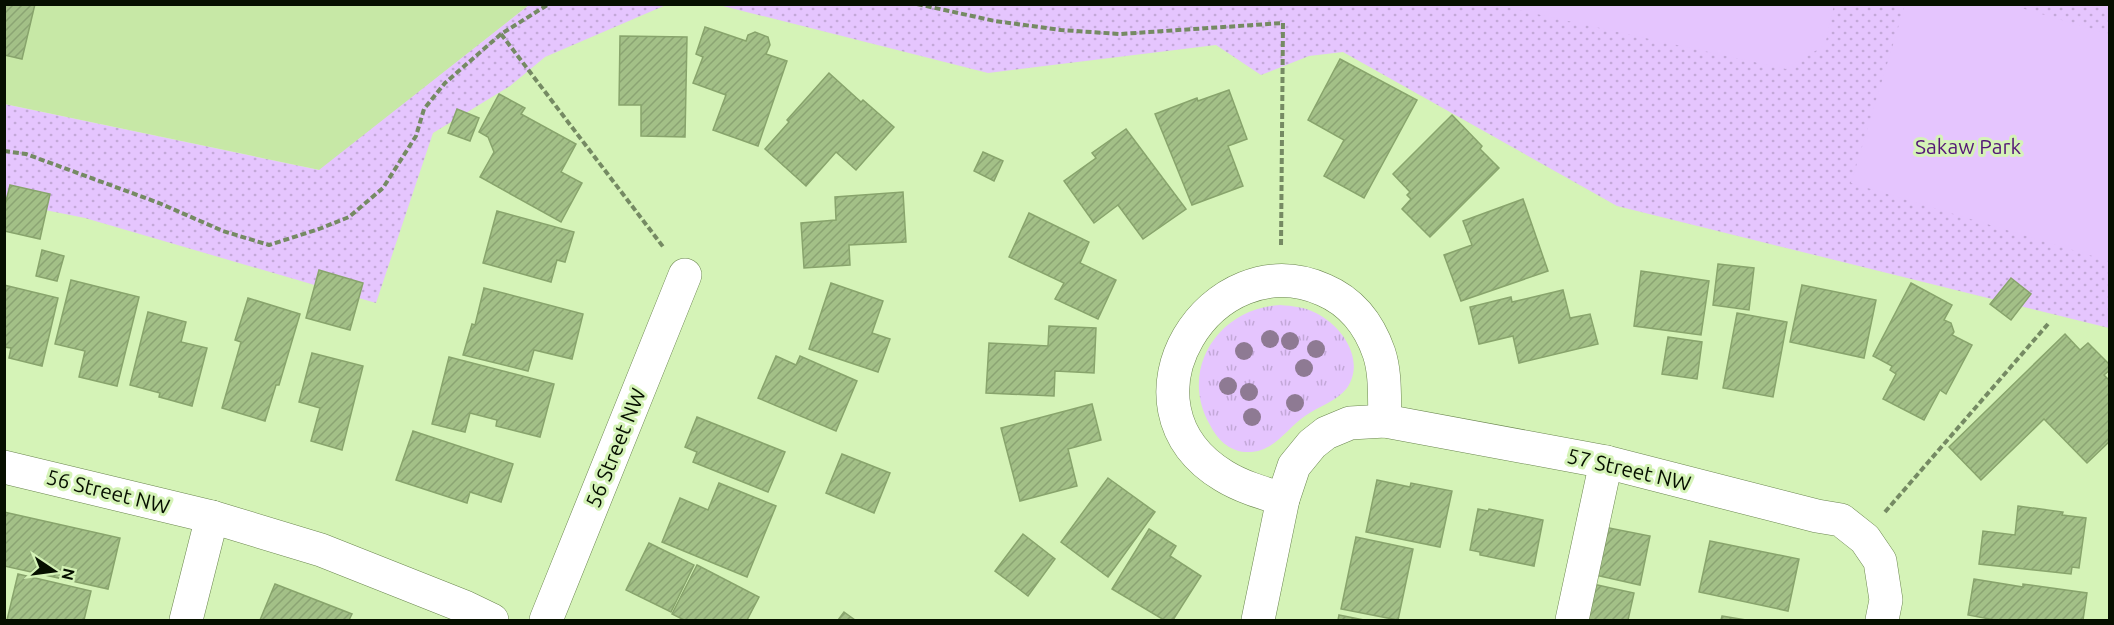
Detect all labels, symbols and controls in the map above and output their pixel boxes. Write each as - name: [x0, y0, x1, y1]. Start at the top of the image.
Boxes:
- park label: Sakaw Park: [1915, 134, 2021, 158]
- street label: 56 Street NW: [580, 385, 650, 511]
- street label: 57 Street NW: [1565, 443, 1693, 495]
- street label: 56 Street NW: [44, 464, 172, 518]
- north arrow: [24, 541, 84, 601]
- text: N: [59, 567, 79, 582]

